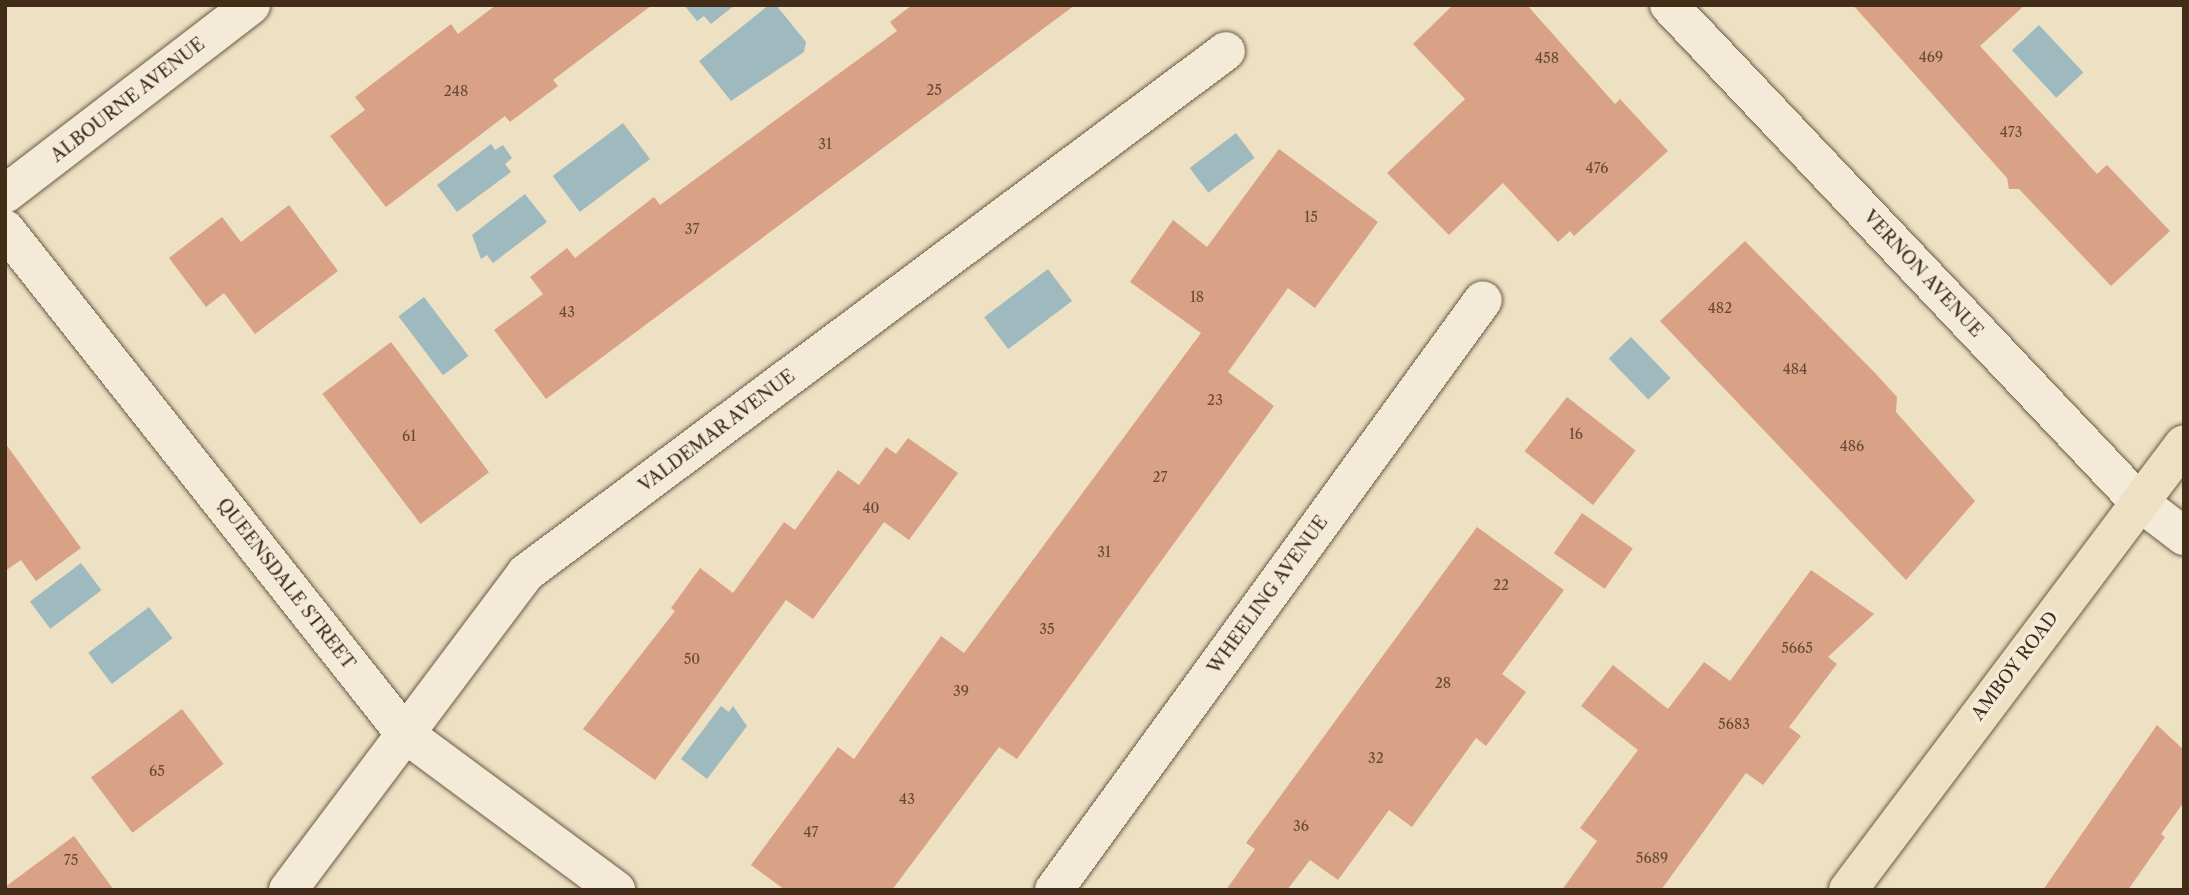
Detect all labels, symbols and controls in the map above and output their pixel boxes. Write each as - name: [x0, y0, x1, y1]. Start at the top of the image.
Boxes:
- street label: ALBOURNE AVENUE: [46, 33, 210, 167]
- house number: 469: [1919, 49, 1943, 65]
- house number: 458: [1535, 50, 1559, 66]
- house number: 25: [926, 82, 942, 98]
- house number: 248: [444, 83, 468, 99]
- house number: 473: [2000, 124, 2022, 140]
- house number: 31: [818, 136, 832, 152]
- house number: 476: [1586, 160, 1608, 176]
- street label: VERNON AVENUE: [1858, 206, 1988, 342]
- house number: 15: [1304, 209, 1318, 225]
- house number: 37: [685, 221, 699, 237]
- house number: 18: [1190, 289, 1204, 305]
- house number: 482: [1708, 300, 1732, 316]
- house number: 43: [559, 304, 575, 320]
- house number: 484: [1783, 361, 1807, 377]
- street label: VALDEMAR AVENUE: [634, 365, 800, 497]
- house number: 23: [1207, 392, 1223, 408]
- house number: 16: [1569, 426, 1583, 442]
- house number: 61: [402, 428, 416, 444]
- house number: 486: [1840, 438, 1864, 454]
- house number: 27: [1153, 469, 1167, 485]
- street label: QUEENSDALE STREET: [212, 494, 360, 674]
- house number: 40: [863, 500, 879, 516]
- street label: WHEELING AVENUE: [1203, 511, 1333, 679]
- house number: 31: [1097, 544, 1111, 560]
- house number: 22: [1493, 577, 1509, 593]
- street label: AMBOY ROAD: [1967, 607, 2063, 725]
- house number: 35: [1039, 621, 1055, 637]
- house number: 5665: [1781, 640, 1813, 656]
- house number: 50: [684, 651, 700, 667]
- house number: 28: [1435, 675, 1451, 691]
- house number: 39: [953, 683, 969, 699]
- house number: 5683: [1718, 716, 1750, 732]
- house number: 32: [1368, 750, 1384, 766]
- house number: 65: [149, 763, 165, 779]
- house number: 43: [899, 791, 915, 807]
- house number: 36: [1293, 818, 1309, 834]
- house number: 47: [804, 824, 818, 840]
- house number: 5689: [1636, 850, 1668, 866]
- house number: 75: [64, 852, 78, 868]

